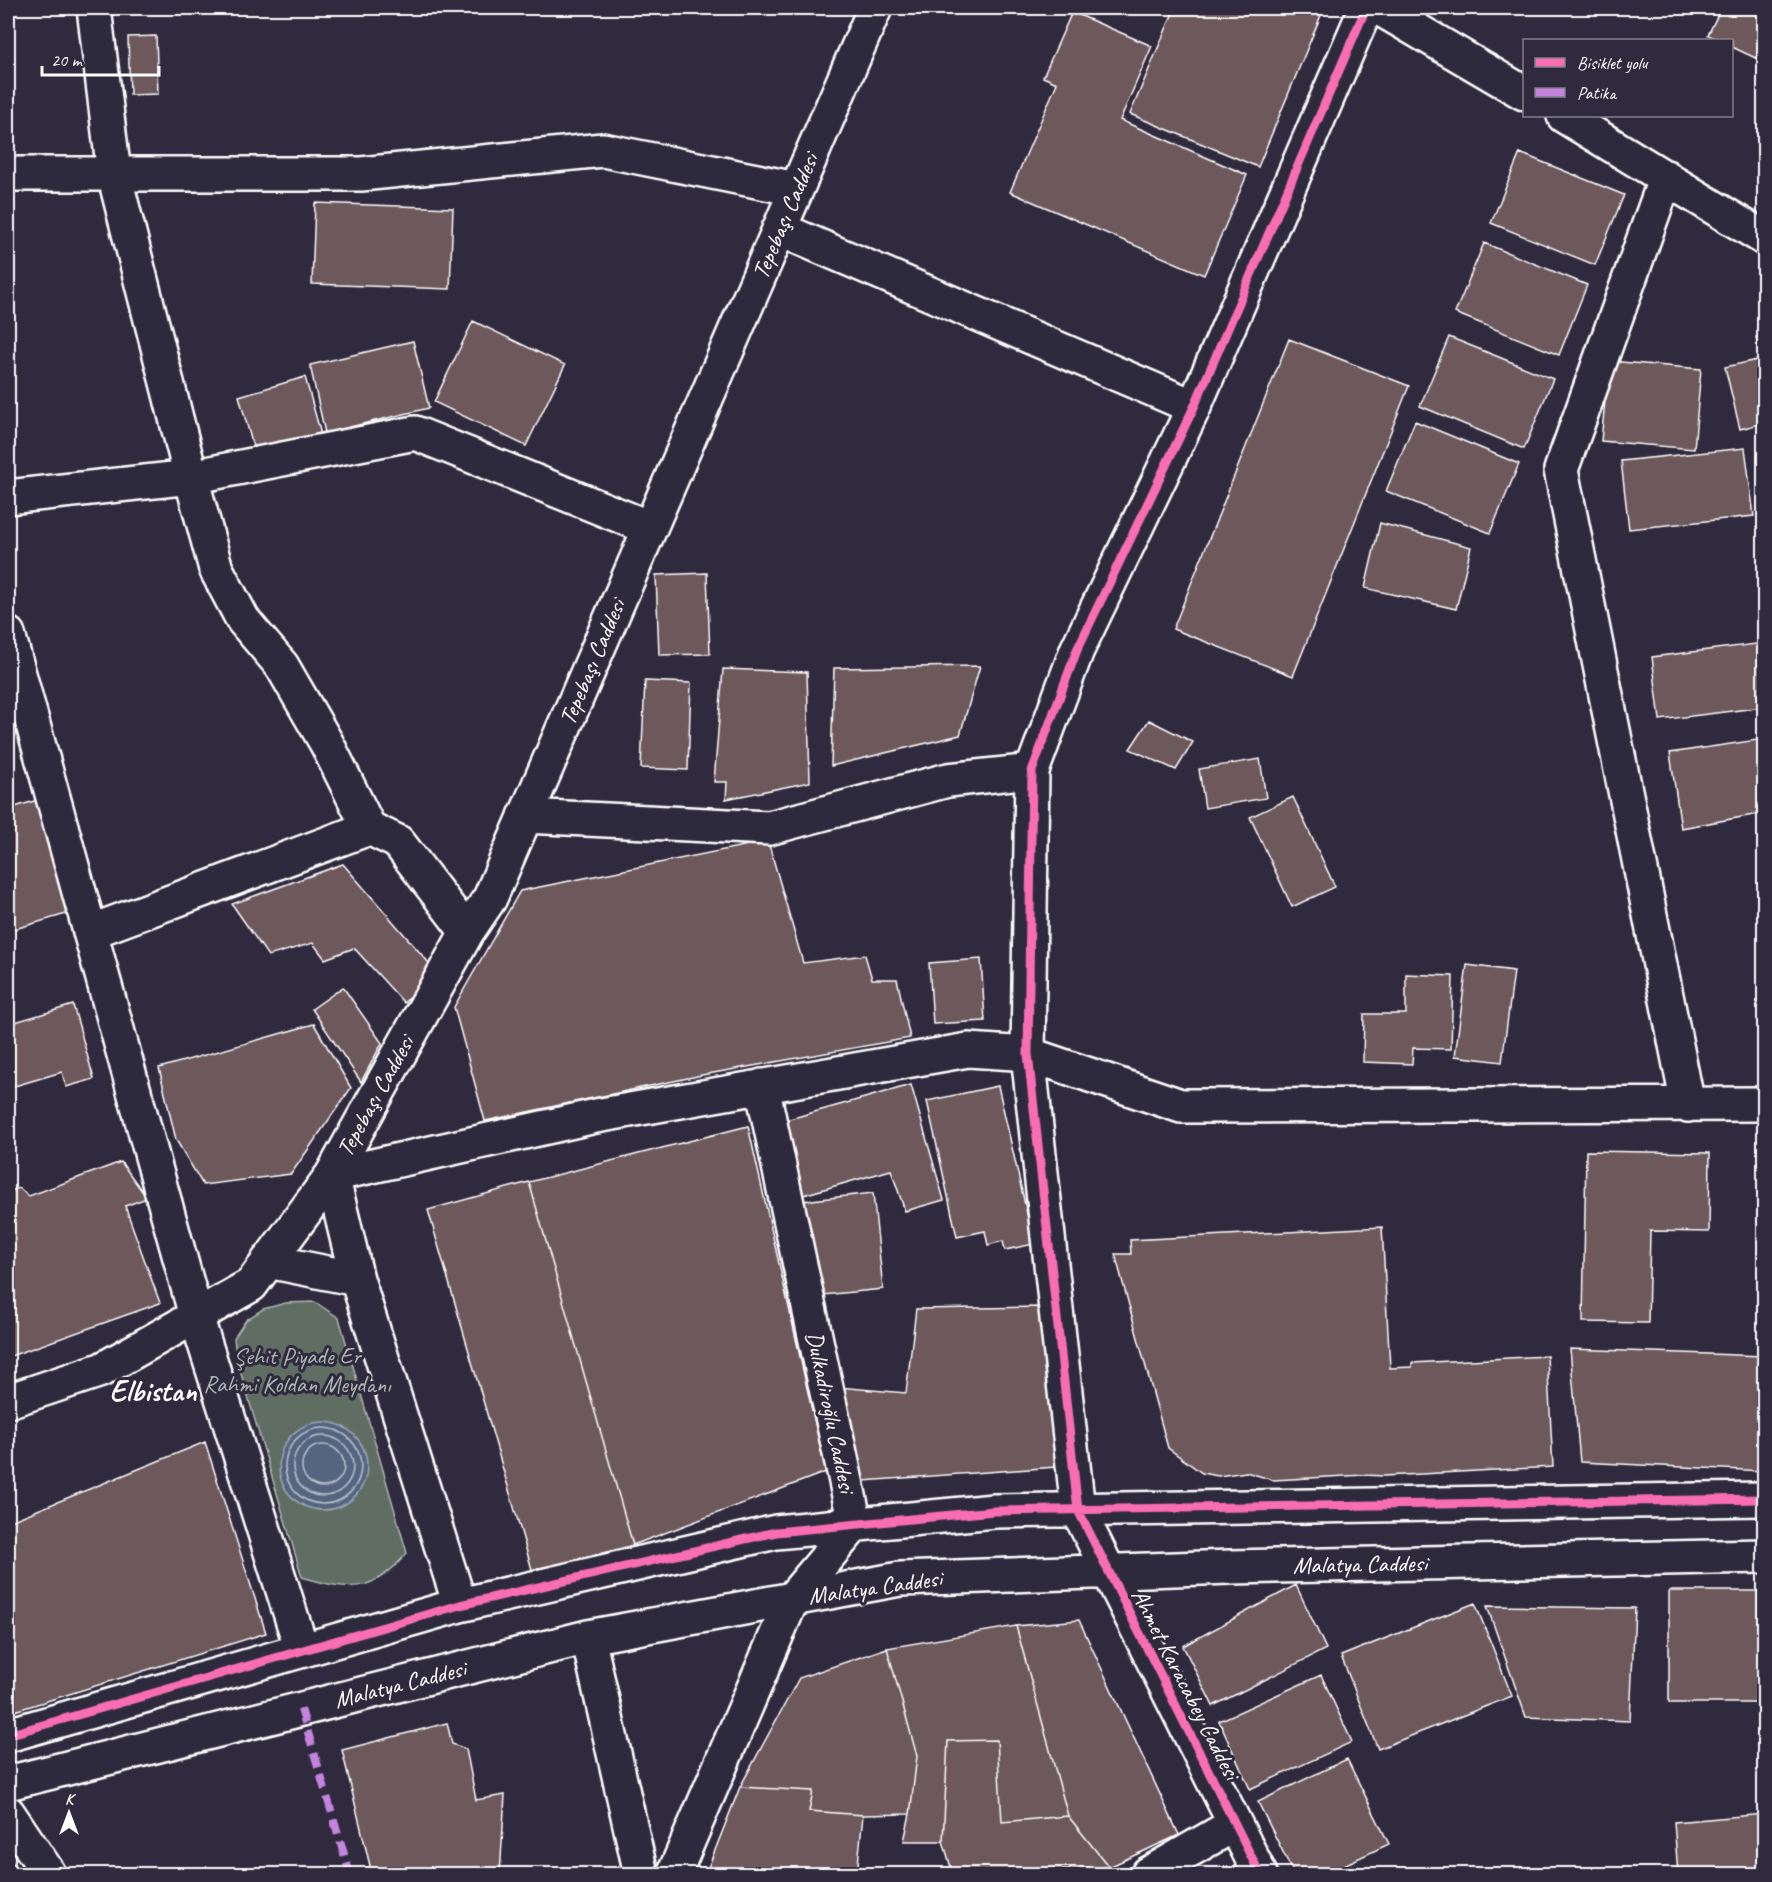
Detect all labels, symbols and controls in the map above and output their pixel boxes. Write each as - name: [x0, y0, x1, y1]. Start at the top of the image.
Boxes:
- scale bar: [42, 39, 159, 77]
- legend: [1523, 39, 1733, 117]
- text: 20 m: [51, 49, 84, 71]
- text: Bisiklet yolu: [1577, 52, 1649, 74]
- text: Patika: [1577, 82, 1617, 104]
- street label: Tepebaşı Caddesi: [745, 146, 826, 283]
- street label: Tepebaşı Caddesi: [552, 592, 633, 729]
- street label: Tepebaşı Caddesi: [330, 1027, 422, 1162]
- street label: Dulkadiroğlu Caddesi: [799, 1329, 863, 1498]
- park label: Şehit Piyade Er Rahmi Koldan Meydanı: [203, 1341, 392, 1399]
- district label: Elbistan: [109, 1372, 198, 1410]
- street label: Malatya Caddesi: [1293, 1548, 1431, 1580]
- street label: Malatya Caddesi: [806, 1562, 947, 1611]
- street label: Ahmet Karacabey Caddesi: [1125, 1583, 1248, 1787]
- street label: Malatya Caddesi: [331, 1652, 472, 1715]
- north arrow: [39, 1783, 99, 1843]
- text: K: [65, 1789, 77, 1809]

